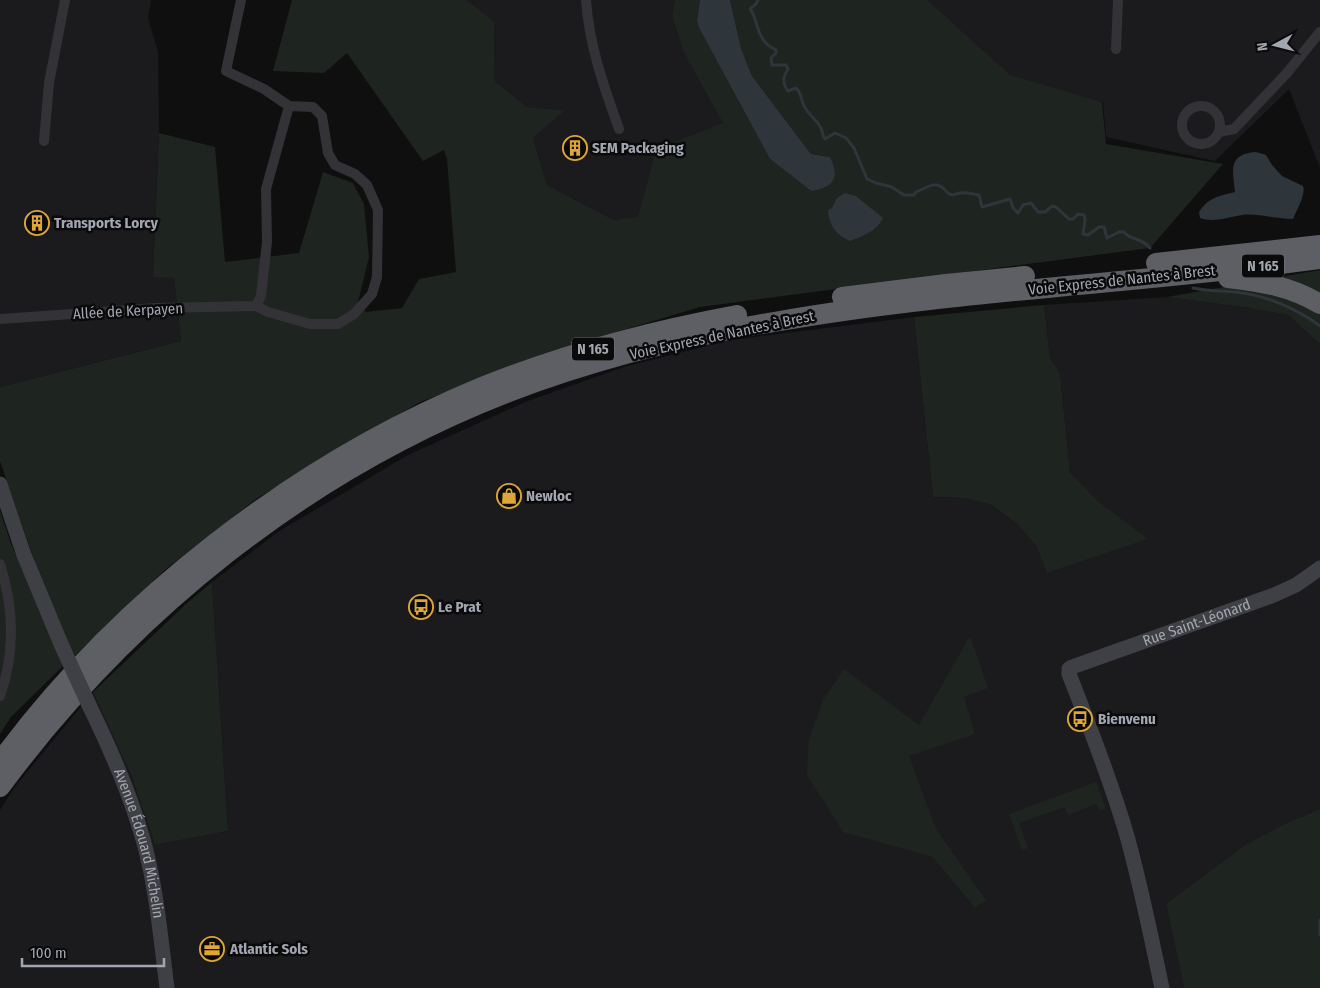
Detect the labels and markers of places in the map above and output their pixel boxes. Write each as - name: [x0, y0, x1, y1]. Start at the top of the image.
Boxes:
- building icon: SEM Packaging: [562, 135, 588, 161]
- place label: SEM Packaging: [592, 139, 684, 157]
- building icon: Transports Lorcy: [24, 210, 50, 236]
- place label: Transports Lorcy: [54, 214, 159, 232]
- shop icon: Newloc: [496, 483, 522, 509]
- place label: Newloc: [526, 487, 572, 505]
- bus stop icon: Le Prat: [408, 594, 434, 620]
- place label: Le Prat: [438, 598, 482, 616]
- bus stop icon: Bienvenu: [1067, 706, 1093, 732]
- place label: Bienvenu: [1098, 710, 1156, 728]
- office icon: Atlantic Sols: [199, 936, 225, 962]
- place label: Atlantic Sols: [229, 940, 308, 958]

